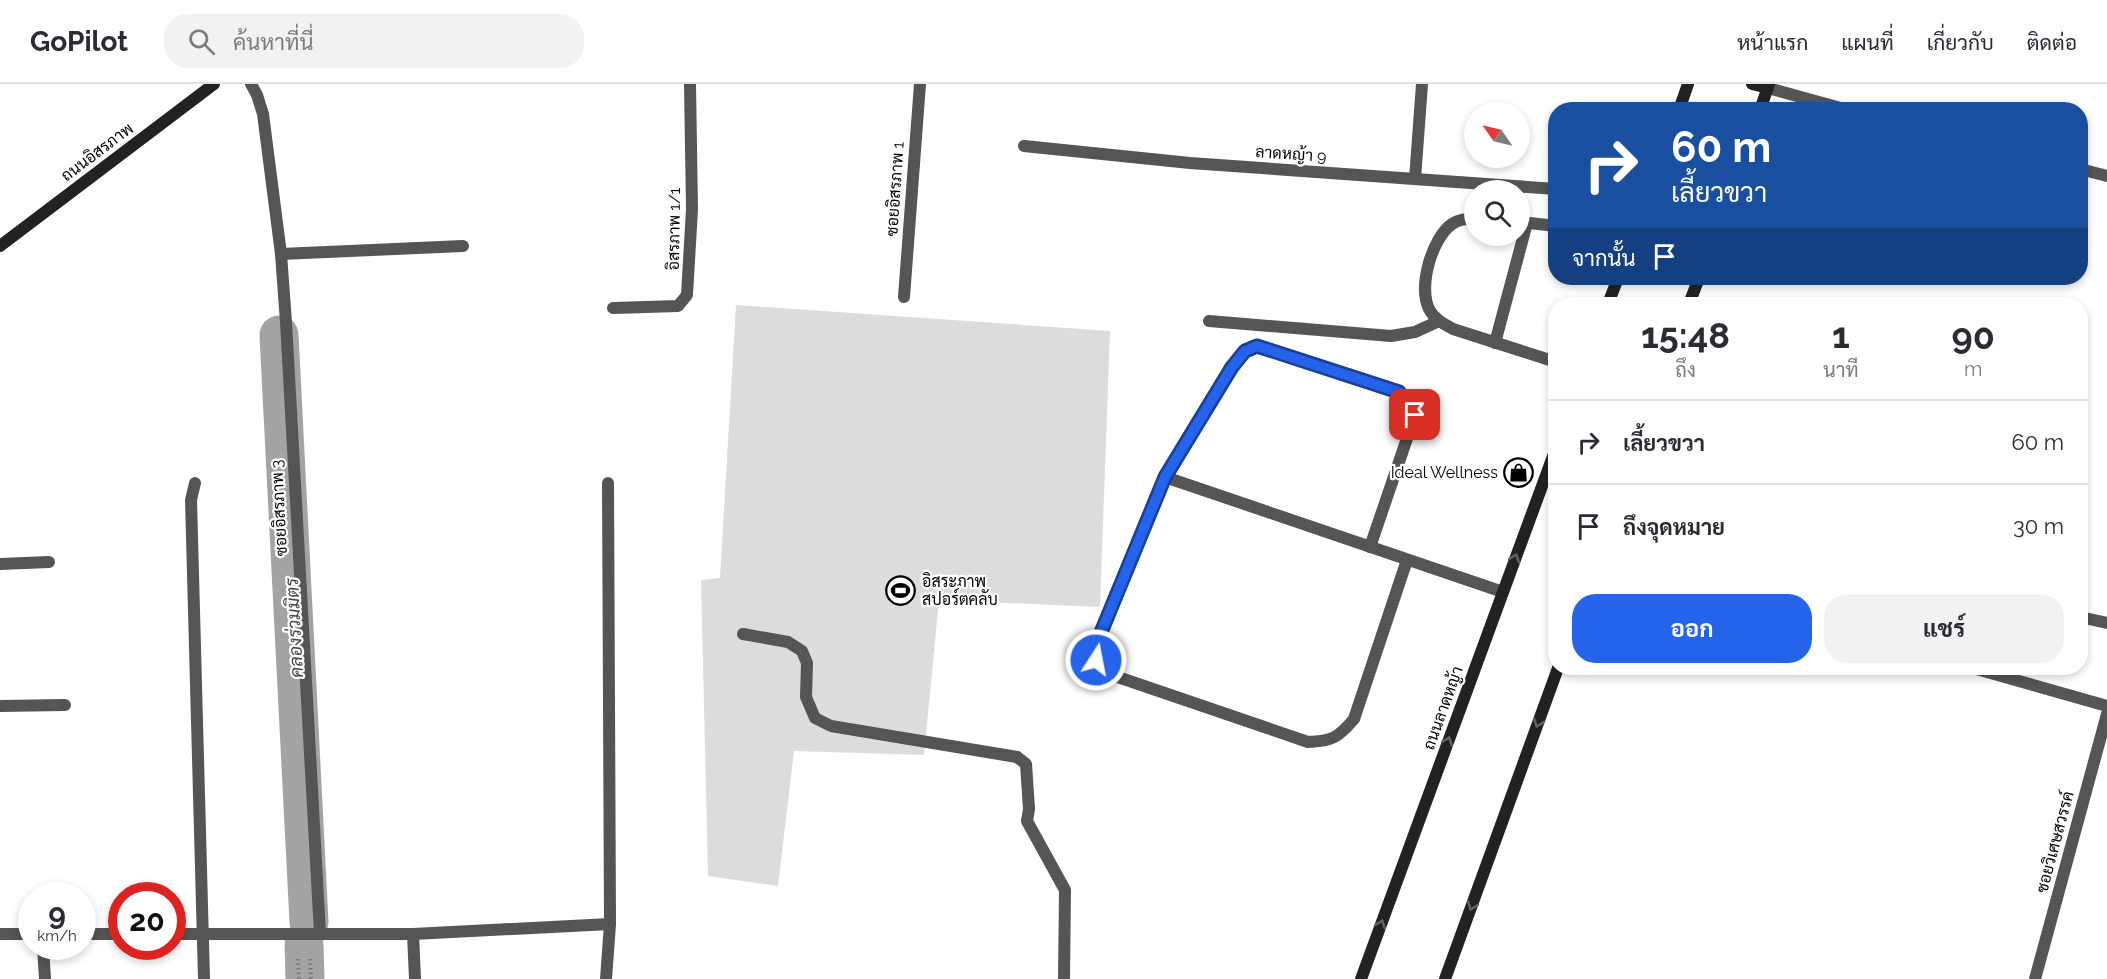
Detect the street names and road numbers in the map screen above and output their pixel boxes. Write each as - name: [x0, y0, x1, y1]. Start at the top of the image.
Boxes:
- street label: ถนนอิสรภาพ: [57, 119, 137, 185]
- street label: ซอยอิสรภาพ 1: [882, 141, 908, 237]
- street label: ลาดหญ้า 9: [1255, 141, 1327, 166]
- street label: อิสรภาพ 1/1: [664, 187, 684, 270]
- street label: ซอยอิสรภาพ 3: [267, 459, 291, 557]
- street label: ถนนลาดหญ้า: [1418, 663, 1467, 752]
- street label: ซอยวิเศษสวรรค์: [2029, 788, 2078, 895]

